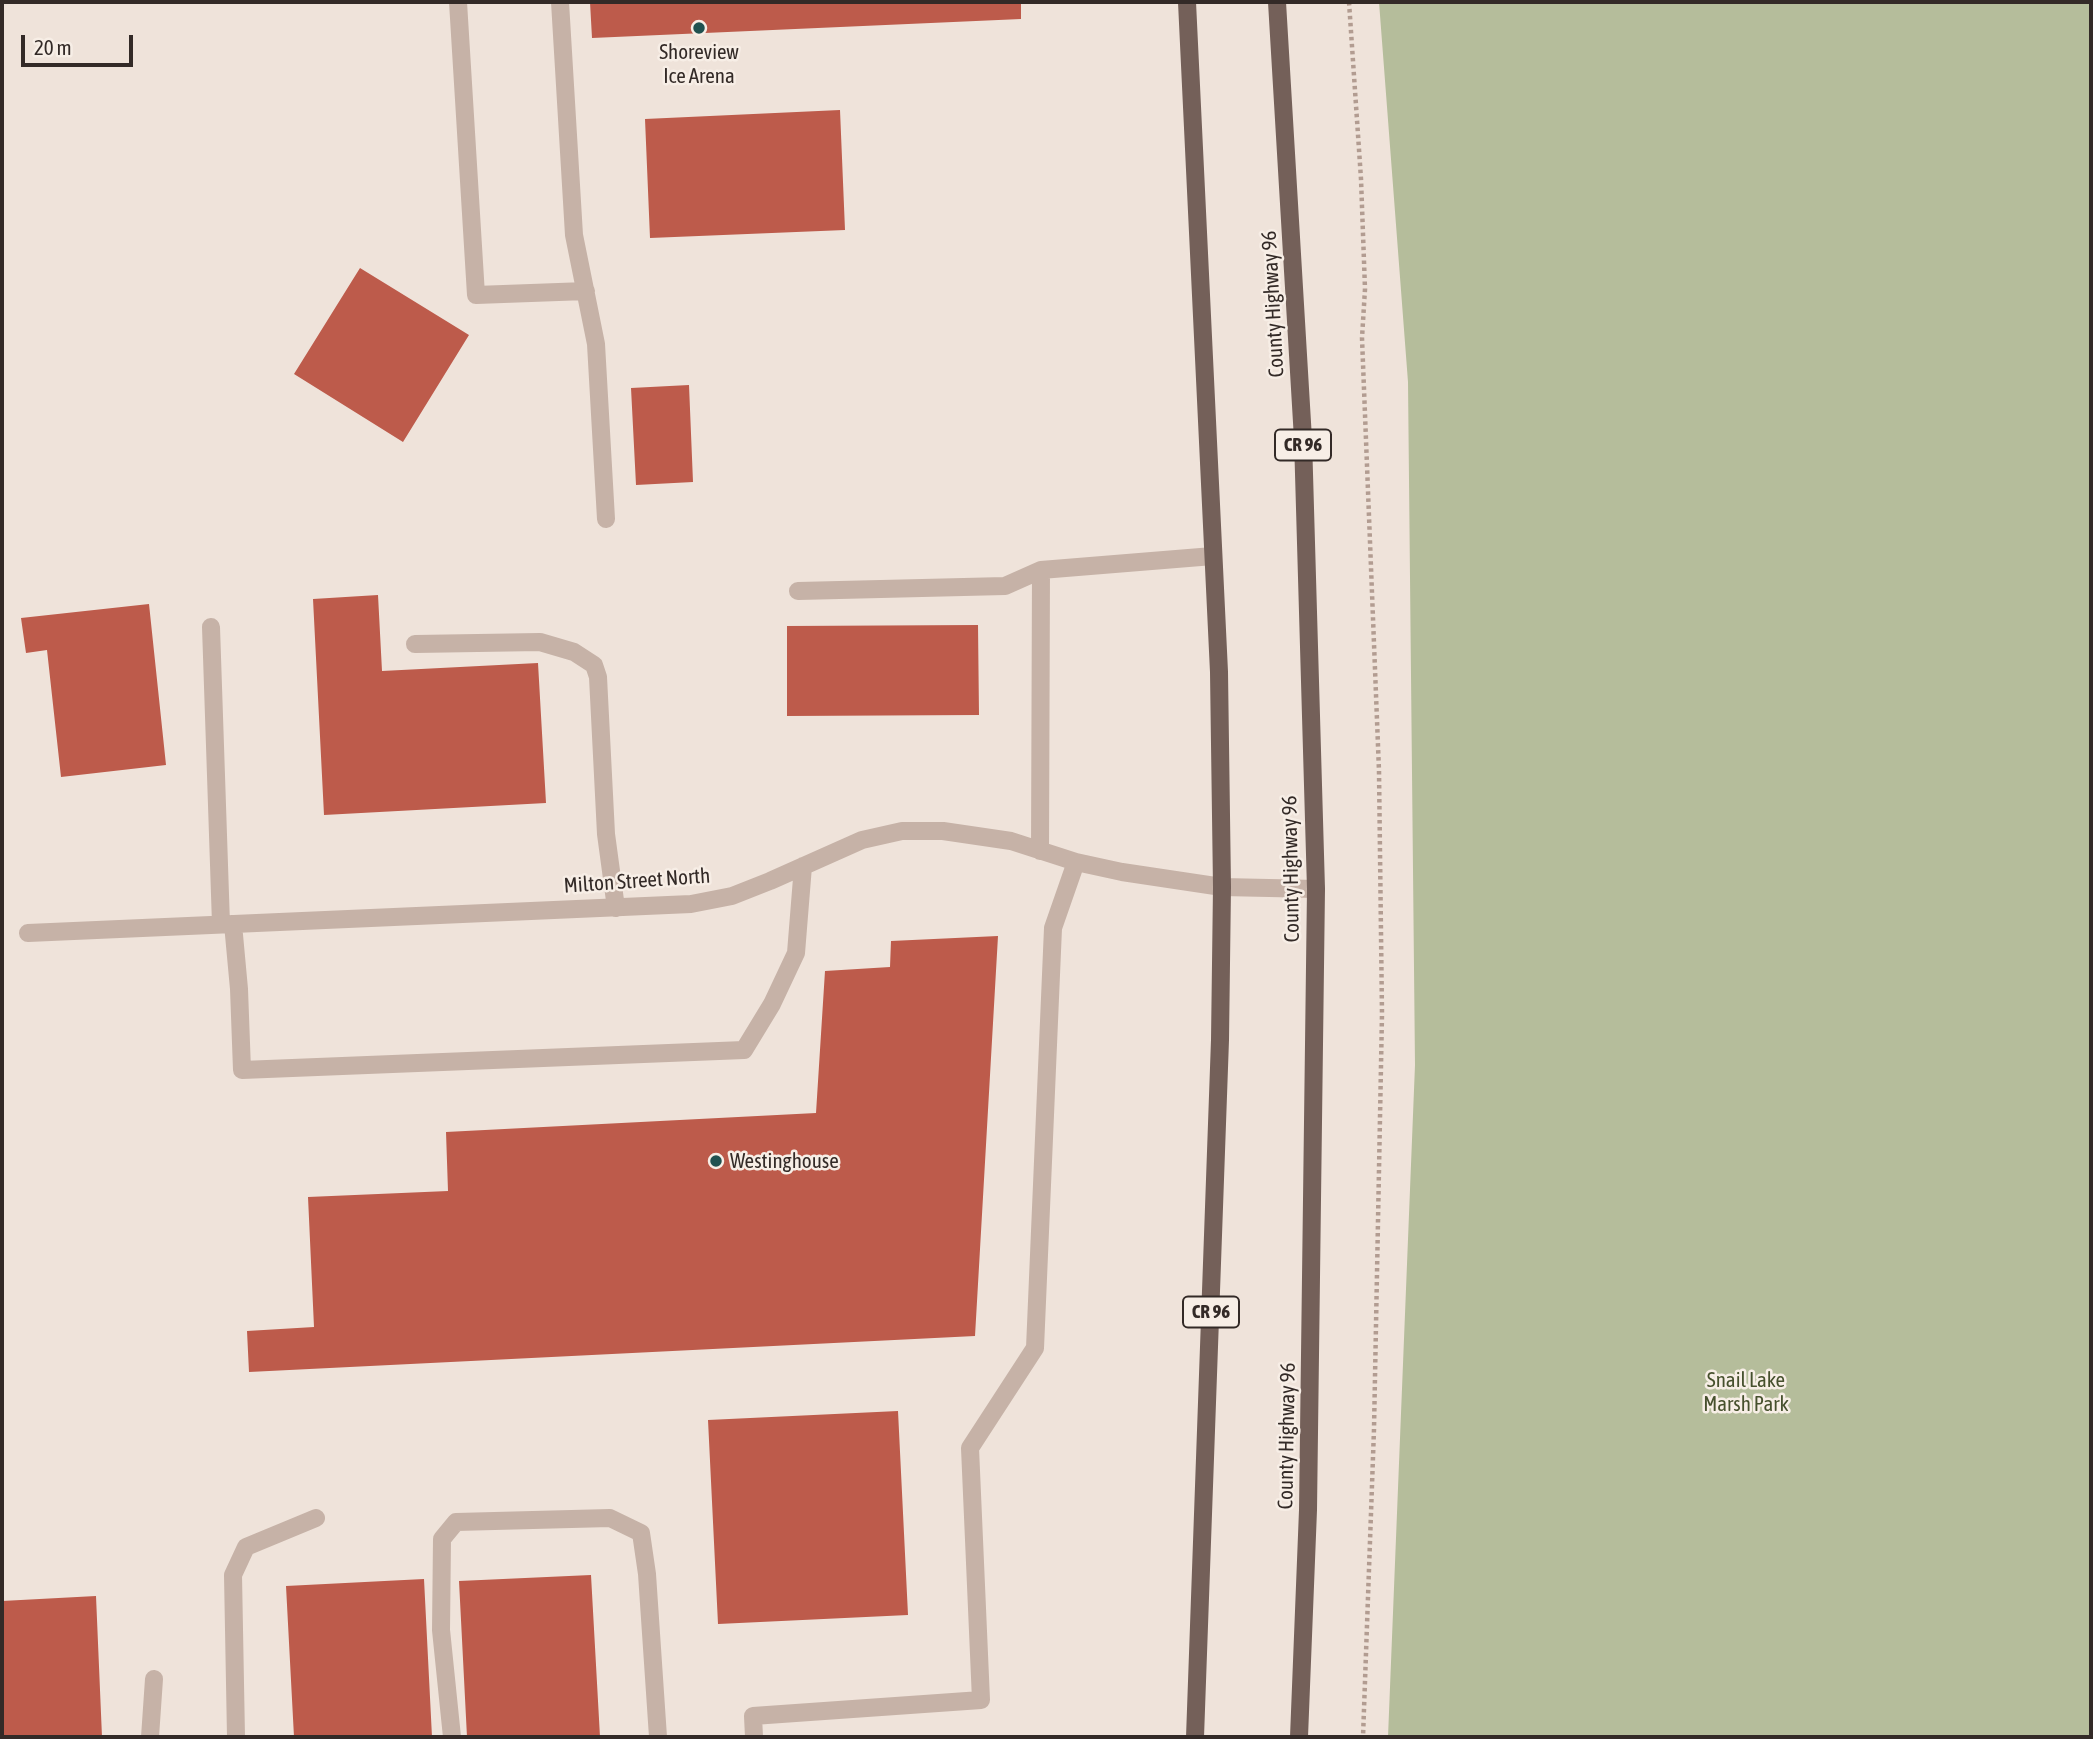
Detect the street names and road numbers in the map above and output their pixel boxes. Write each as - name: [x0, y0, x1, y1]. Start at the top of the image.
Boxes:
- street label: County Highway 96: [1257, 230, 1289, 378]
- road number: CR 96: [1275, 430, 1331, 460]
- street label: County Highway 96: [1277, 795, 1305, 943]
- street label: Milton Street North: [563, 863, 711, 899]
- road number: CR 96: [1183, 1296, 1239, 1328]
- street label: County Highway 96: [1273, 1362, 1301, 1510]

